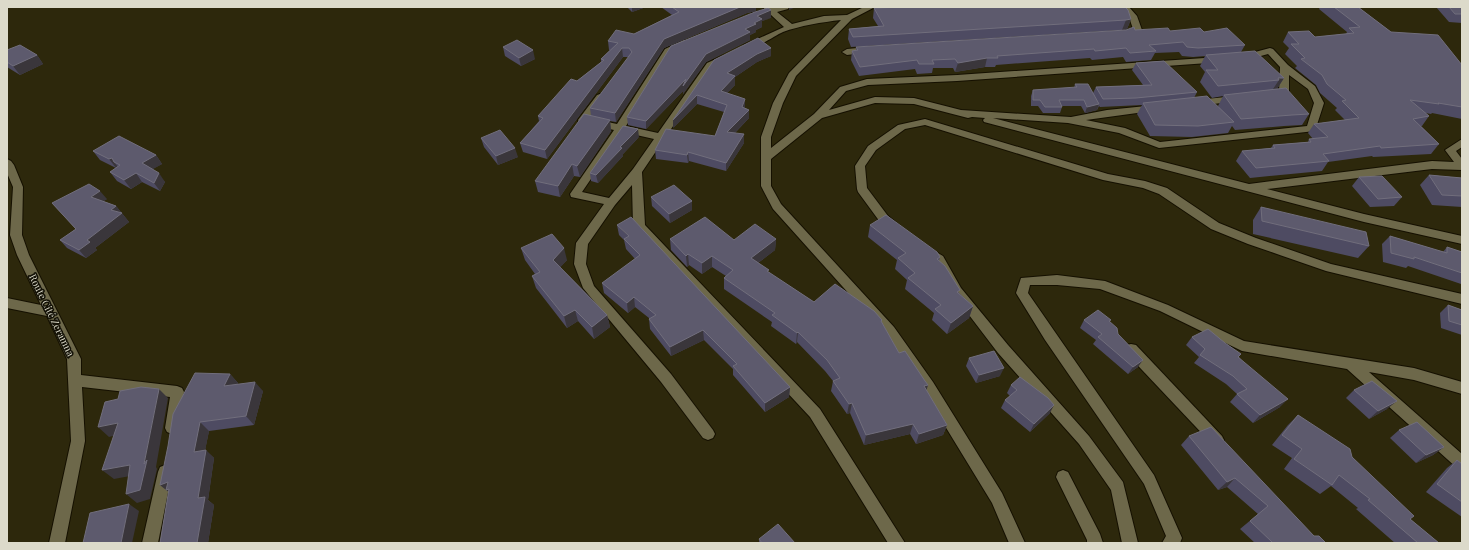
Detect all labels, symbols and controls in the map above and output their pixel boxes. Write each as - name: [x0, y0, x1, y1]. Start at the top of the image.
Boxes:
- street label: Route Cité Zeramna: [26, 271, 78, 359]

